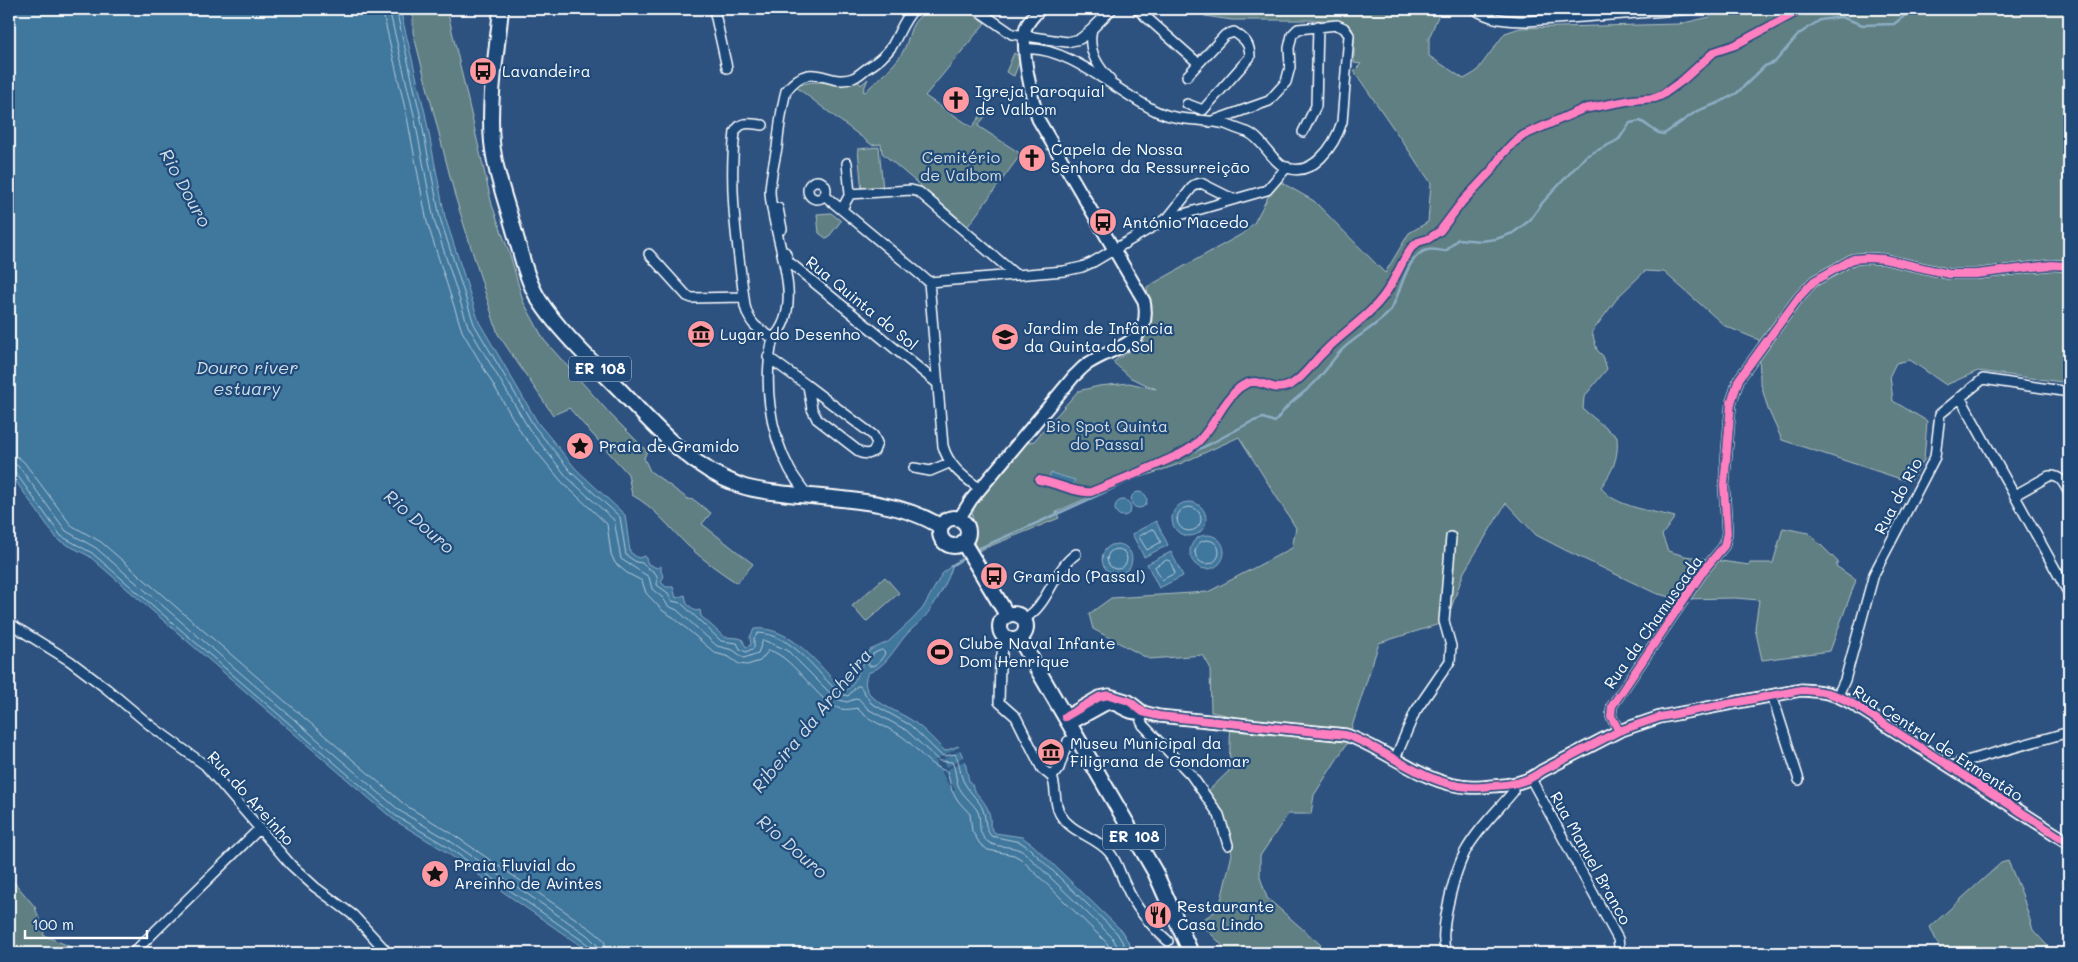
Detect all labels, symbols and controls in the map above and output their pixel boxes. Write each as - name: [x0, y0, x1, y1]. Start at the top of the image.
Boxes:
- bus stop icon: Lavandeira: [468, 56, 498, 86]
- place label: Lavandeira: [502, 60, 591, 81]
- place label: Igreja Paroquial de Valbom: [975, 80, 1105, 119]
- church icon: Igreja Paroquial de Valbom: [941, 85, 971, 115]
- place label: Capela de Nossa Senhora da Ressurreição: [1051, 138, 1250, 177]
- church icon: Capela de Nossa Senhora da Ressurreição: [1017, 143, 1047, 173]
- water label: Rio Douro: [155, 144, 217, 231]
- park label: Cemitério de Valbom: [920, 146, 1002, 185]
- bus stop icon: António Macedo: [1088, 207, 1118, 237]
- place label: António Macedo: [1122, 211, 1249, 232]
- street label: Rua Quinta do Sol: [802, 251, 923, 354]
- place label: Jardim de Infância da Quinta do Sol: [1024, 317, 1173, 356]
- museum icon: Lugar do Desenho: [686, 319, 716, 349]
- school or university icon: Jardim de Infância da Quinta do Sol: [990, 322, 1020, 352]
- place label: Lugar do Desenho: [720, 323, 860, 344]
- water label: Douro river estuary: [196, 355, 298, 400]
- road number: ER 108: [569, 356, 631, 382]
- park label: Bio Spot Quinta do Passal: [1046, 415, 1168, 454]
- place icon: Praia de Gramido: [565, 431, 595, 461]
- place label: Praia de Gramido: [599, 435, 739, 456]
- street label: Rua do Rio: [1869, 454, 1926, 538]
- water label: Rio Douro: [379, 484, 460, 559]
- street label: Rua da Chamuscada: [1599, 551, 1707, 693]
- bus stop icon: Gramido (Passal): [979, 561, 1009, 591]
- place label: Gramido (Passal): [1013, 565, 1145, 586]
- place label: Clube Naval Infante Dom Henrique: [959, 632, 1116, 671]
- sports icon: Clube Naval Infante Dom Henrique: [925, 637, 955, 667]
- water label: Ribeira da Archeira: [746, 643, 877, 797]
- street label: Rua Central de Ermentão: [1849, 680, 2027, 806]
- place label: Museu Municipal da Filigrana de Gondomar: [1070, 732, 1250, 771]
- museum icon: Museu Municipal da Filigrana de Gondomar: [1036, 737, 1066, 767]
- street label: Rua do Areinho: [203, 746, 299, 849]
- street label: Rua Manuel Branco: [1546, 787, 1637, 928]
- water label: Rio Douro: [752, 809, 833, 884]
- road number: ER 108: [1103, 824, 1165, 850]
- place label: Praia Fluvial do Areinho de Avintes: [454, 854, 602, 893]
- place icon: Praia Fluvial do Areinho de Avintes: [420, 859, 450, 889]
- place label: Restaurante Casa Lindo: [1177, 895, 1275, 934]
- restaurant icon: Restaurante Casa Lindo: [1143, 900, 1173, 930]
- scale bar: [25, 907, 148, 939]
- text: 100 m: [32, 914, 74, 934]

